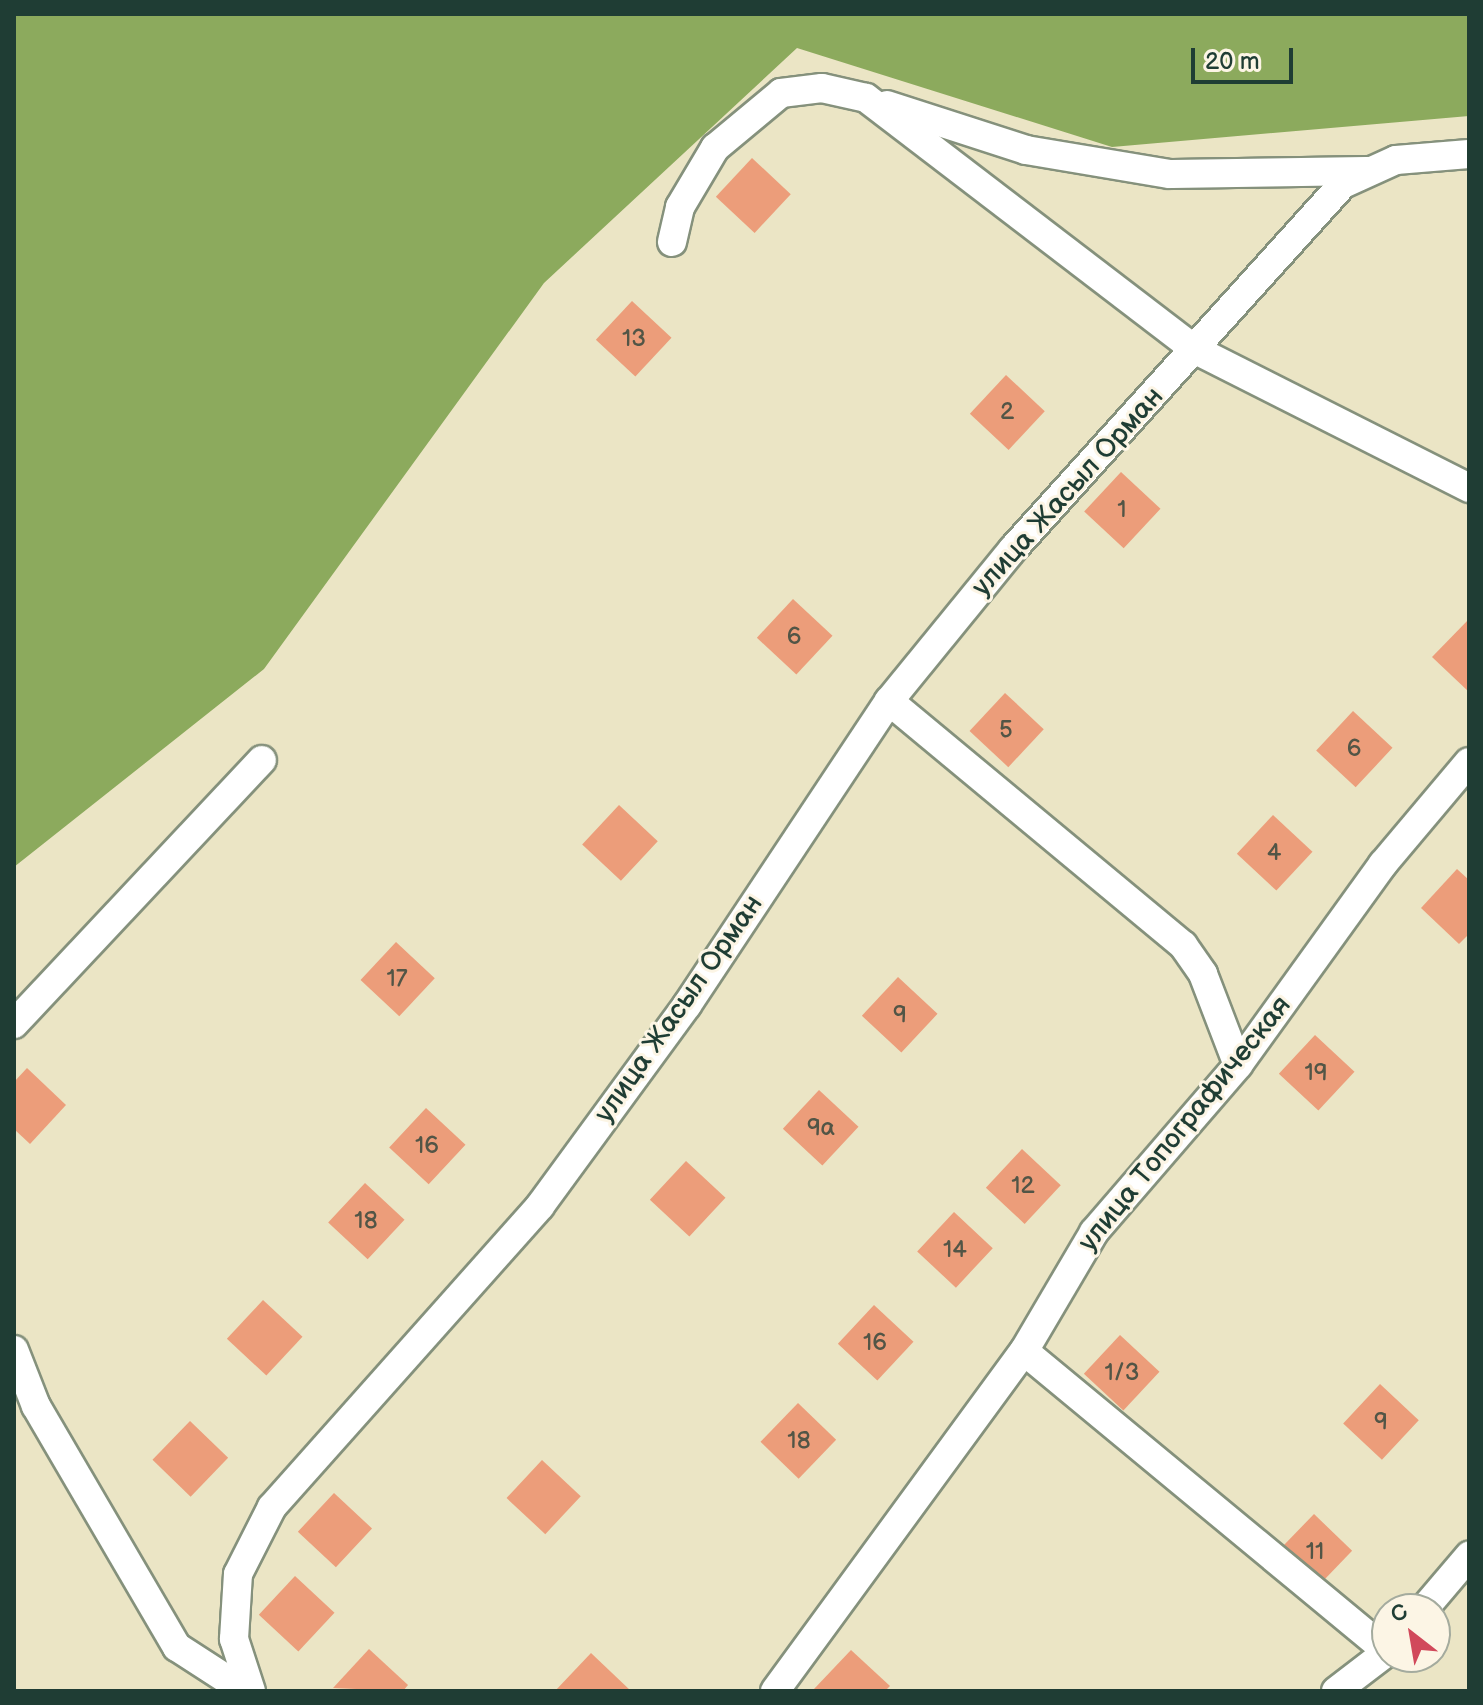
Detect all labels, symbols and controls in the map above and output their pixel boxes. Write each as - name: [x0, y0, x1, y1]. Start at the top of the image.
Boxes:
- scale bar: [1195, 32, 1297, 82]
- text: 20 m: [1205, 47, 1260, 76]
- house number: 13: [622, 325, 646, 353]
- street label: улица Жасыл Орман: [965, 380, 1171, 604]
- house number: 2: [1000, 398, 1014, 426]
- house number: 1: [1117, 496, 1127, 524]
- house number: 6: [787, 623, 801, 651]
- house number: 5: [999, 716, 1013, 744]
- house number: 6: [1347, 735, 1361, 763]
- house number: 4: [1267, 839, 1281, 867]
- street label: улица Жасыл Орман: [588, 889, 770, 1129]
- house number: 17: [386, 965, 408, 993]
- street label: улица Топографическая: [1071, 989, 1299, 1259]
- house number: 9: [893, 1001, 907, 1029]
- house number: 19: [1304, 1059, 1328, 1087]
- house number: 9а: [807, 1114, 835, 1142]
- house number: 16: [415, 1132, 439, 1160]
- house number: 12: [1011, 1172, 1035, 1200]
- house number: 18: [354, 1207, 378, 1235]
- house number: 14: [943, 1236, 967, 1264]
- house number: 16: [863, 1329, 887, 1357]
- house number: 1/3: [1105, 1359, 1139, 1387]
- house number: 9: [1374, 1408, 1388, 1436]
- house number: 18: [787, 1427, 811, 1455]
- house number: 11: [1306, 1538, 1324, 1566]
- north arrow: [1371, 1593, 1451, 1673]
- text: С: [1386, 1598, 1413, 1629]

